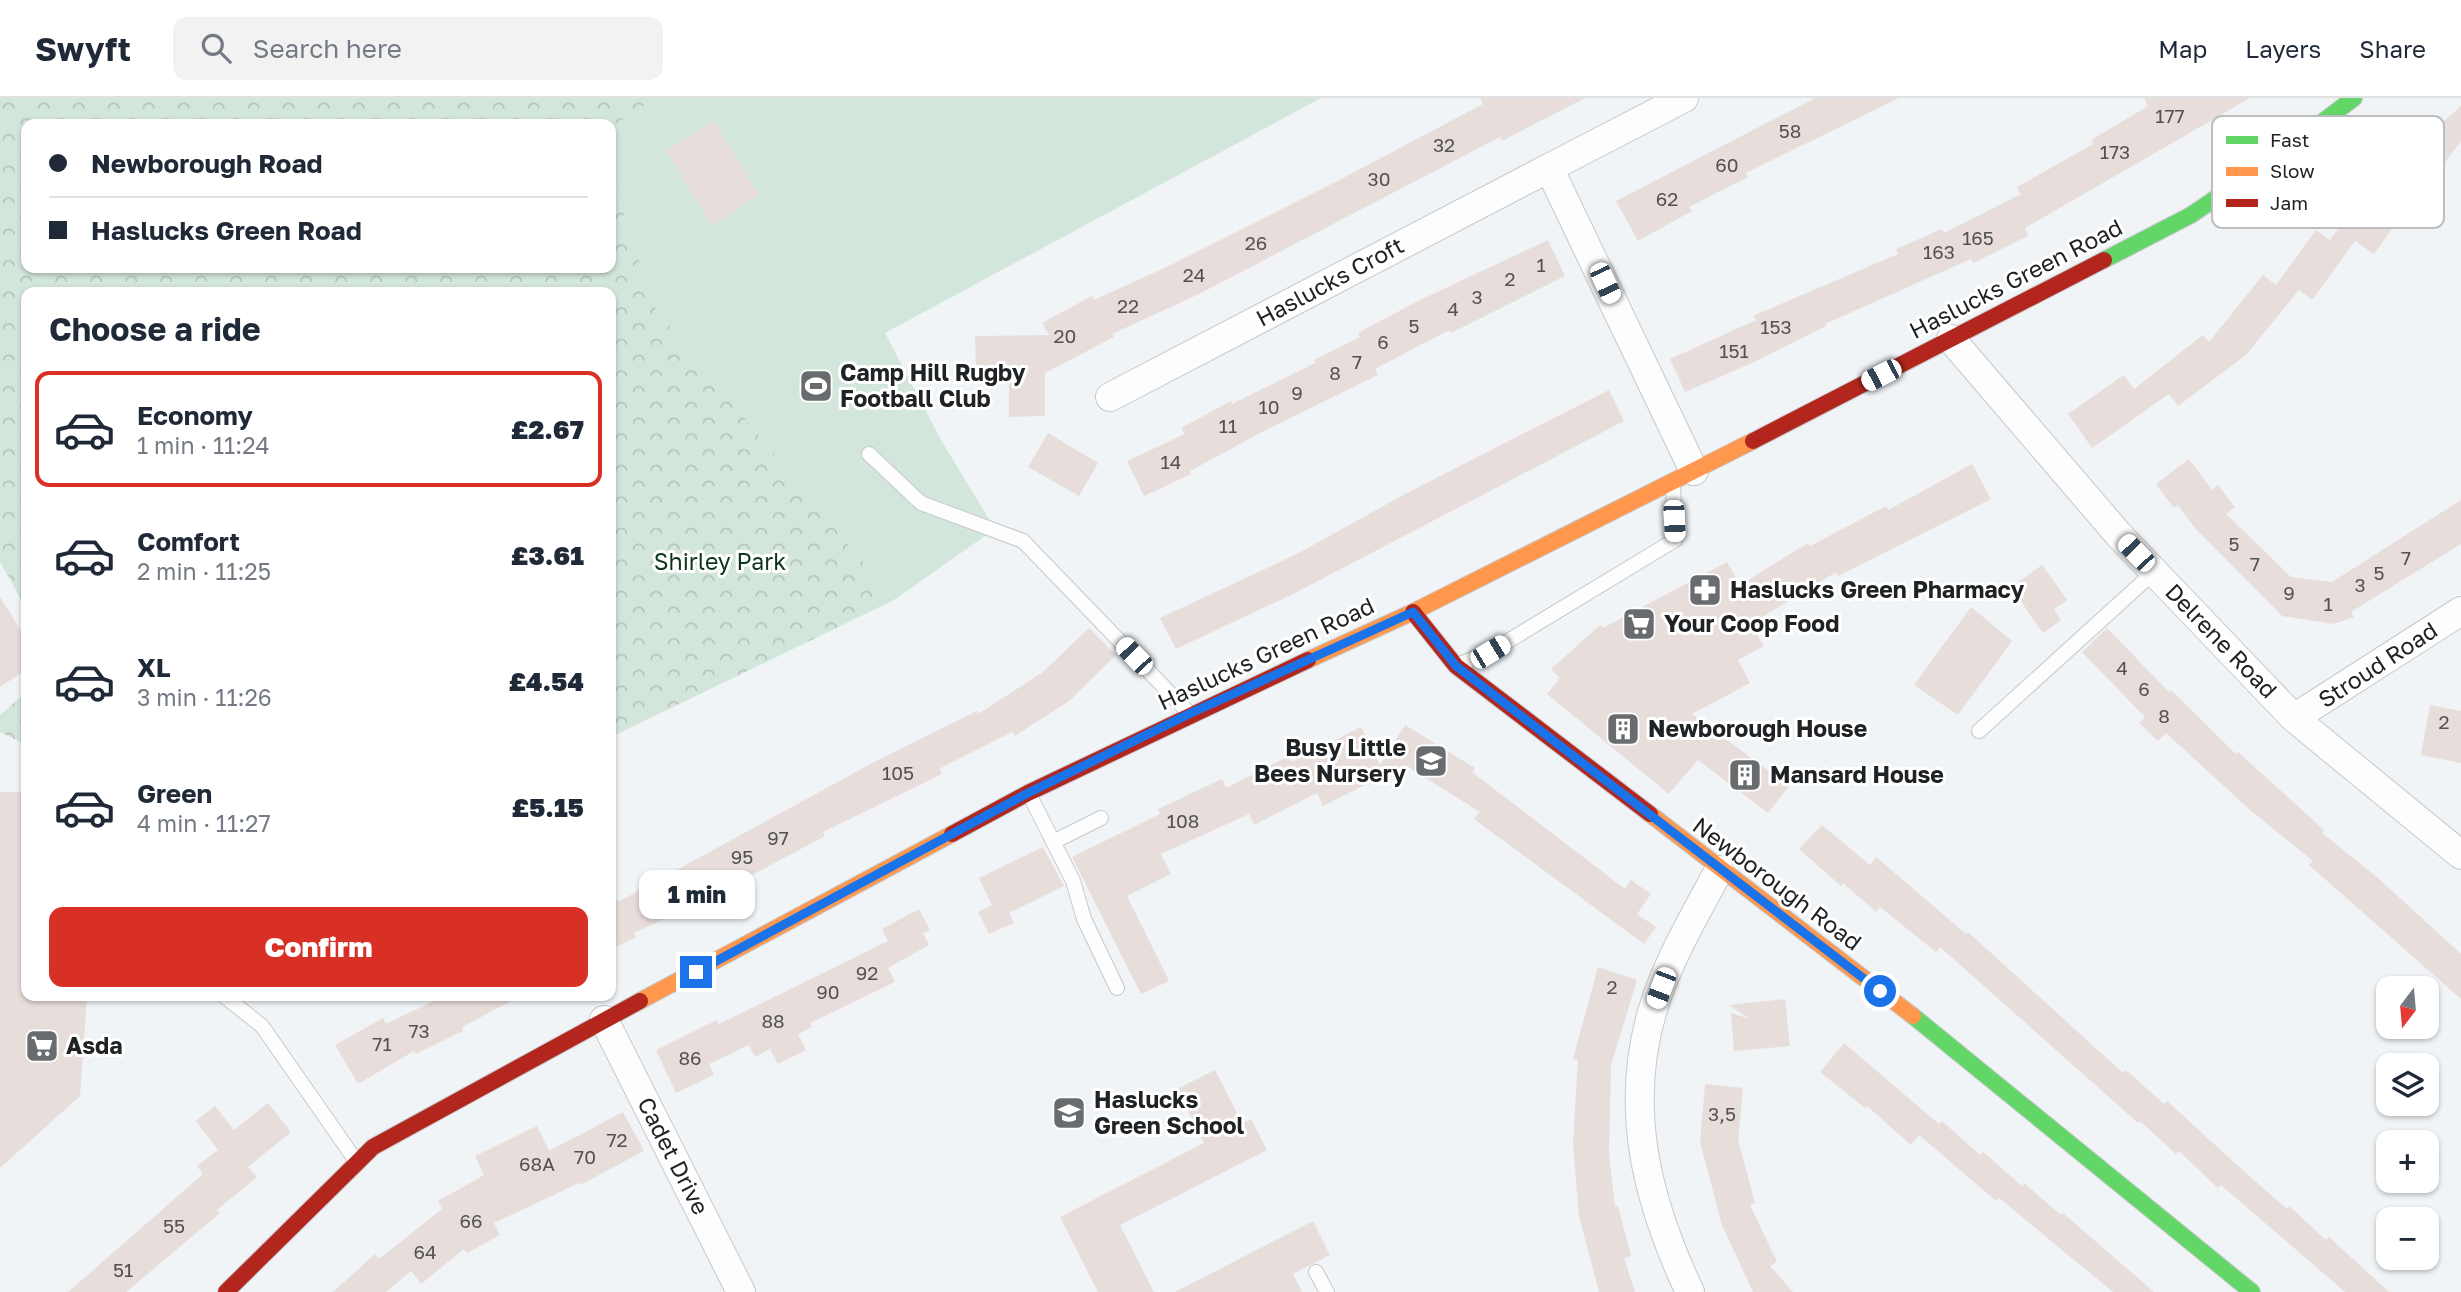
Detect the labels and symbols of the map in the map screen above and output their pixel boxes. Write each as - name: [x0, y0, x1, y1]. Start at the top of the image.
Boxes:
- house number: 177: [2155, 104, 2185, 127]
- legend: [2212, 116, 2444, 228]
- house number: 58: [1779, 119, 1801, 142]
- text: Fast: [2270, 128, 2309, 151]
- house number: 32: [1433, 133, 1455, 156]
- house number: 173: [2100, 140, 2130, 163]
- house number: 60: [1715, 153, 1739, 176]
- text: Slow: [2270, 159, 2315, 182]
- house number: 30: [1368, 167, 1390, 190]
- house number: 62: [1656, 187, 1678, 210]
- text: Jam: [2270, 191, 2308, 214]
- street label: Haslucks Green Road: [1904, 212, 2127, 344]
- house number: 165: [1962, 226, 1994, 249]
- street label: Haslucks Croft: [1251, 230, 1408, 332]
- house number: 26: [1245, 231, 1267, 254]
- house number: 163: [1923, 240, 1955, 263]
- house number: 1: [1536, 253, 1546, 276]
- car: [1587, 260, 1624, 306]
- house number: 24: [1183, 263, 1205, 286]
- house number: 2: [1504, 267, 1516, 290]
- house number: 3: [1471, 285, 1483, 308]
- house number: 22: [1117, 294, 1139, 317]
- house number: 4: [1447, 297, 1459, 320]
- house number: 5: [1408, 314, 1420, 337]
- house number: 153: [1760, 315, 1792, 338]
- house number: 20: [1054, 324, 1076, 347]
- house number: 6: [1377, 330, 1389, 353]
- house number: 151: [1719, 339, 1749, 362]
- house number: 7: [1352, 350, 1362, 373]
- car: [1858, 356, 1905, 394]
- place label: Camp Hill Rugby Football Club: [840, 358, 1026, 412]
- house number: 8: [1329, 361, 1341, 384]
- sports icon: Camp Hill Rugby Football Club: [797, 367, 835, 405]
- house number: 9: [1291, 381, 1303, 404]
- house number: 10: [1259, 395, 1280, 418]
- house number: 11: [1219, 414, 1237, 437]
- house number: 14: [1161, 450, 1181, 473]
- car: [1663, 499, 1686, 543]
- car: [2114, 531, 2159, 575]
- house number: 5: [2228, 532, 2240, 555]
- house number: 7: [2401, 546, 2411, 569]
- park label: Shirley Park: [654, 547, 786, 575]
- house number: 7: [2250, 552, 2260, 575]
- house number: 5: [2373, 561, 2385, 584]
- pharmacy icon: Haslucks Green Pharmacy: [1686, 571, 1724, 609]
- house number: 3: [2354, 573, 2366, 596]
- place label: Haslucks Green Pharmacy: [1730, 575, 2024, 603]
- street label: Delrene Road: [2160, 577, 2283, 703]
- house number: 9: [2283, 581, 2295, 604]
- street label: Haslucks Green Road: [1153, 591, 1378, 716]
- house number: 1: [2323, 592, 2333, 615]
- supermarket icon: Your Coop Food: [1620, 605, 1658, 643]
- place label: Your Coop Food: [1664, 609, 1839, 637]
- street label: Stroud Road: [2313, 615, 2442, 713]
- car: [1467, 632, 1514, 672]
- car: [1112, 634, 1157, 678]
- house number: 4: [2116, 656, 2128, 679]
- house number: 6: [2138, 677, 2150, 700]
- house number: 8: [2158, 704, 2170, 727]
- building icon: Newborough House: [1604, 710, 1642, 748]
- house number: 2: [2438, 710, 2450, 733]
- place label: Newborough House: [1648, 714, 1867, 742]
- place label: Busy Little Bees Nursery: [1254, 733, 1406, 787]
- school or university icon: Busy Little Bees Nursery: [1412, 742, 1450, 780]
- building icon: Mansard House: [1726, 756, 1764, 794]
- place label: Mansard House: [1770, 760, 1944, 788]
- house number: 105: [882, 761, 914, 784]
- house number: 108: [1167, 809, 1199, 832]
- street label: Newborough Road: [1688, 811, 1867, 956]
- house number: 97: [767, 826, 789, 849]
- house number: 95: [731, 845, 753, 868]
- callout: 1 min: [638, 870, 754, 920]
- route end: [680, 956, 712, 988]
- house number: 92: [856, 961, 878, 984]
- car: [1644, 965, 1679, 1011]
- house number: 2: [1606, 975, 1618, 998]
- route start: [1864, 975, 1896, 1007]
- north arrow: [2376, 976, 2440, 1040]
- house number: 90: [816, 980, 840, 1003]
- house number: 88: [761, 1009, 785, 1032]
- house number: 73: [408, 1019, 430, 1042]
- supermarket icon: Asda: [23, 1027, 61, 1065]
- place label: Asda: [66, 1031, 123, 1059]
- house number: 71: [372, 1032, 392, 1055]
- house number: 86: [678, 1046, 702, 1069]
- place label: Haslucks Green School: [1094, 1085, 1244, 1139]
- street label: Cadet Drive: [632, 1092, 715, 1219]
- school or university icon: Haslucks Green School: [1050, 1094, 1088, 1132]
- house number: 3,5: [1708, 1102, 1736, 1125]
- house number: 72: [606, 1128, 628, 1151]
- house number: 70: [574, 1145, 596, 1168]
- house number: 68A: [519, 1152, 555, 1175]
- house number: 66: [460, 1209, 483, 1232]
- house number: 55: [163, 1214, 185, 1237]
- house number: 64: [413, 1240, 437, 1263]
- house number: 51: [113, 1258, 133, 1281]

